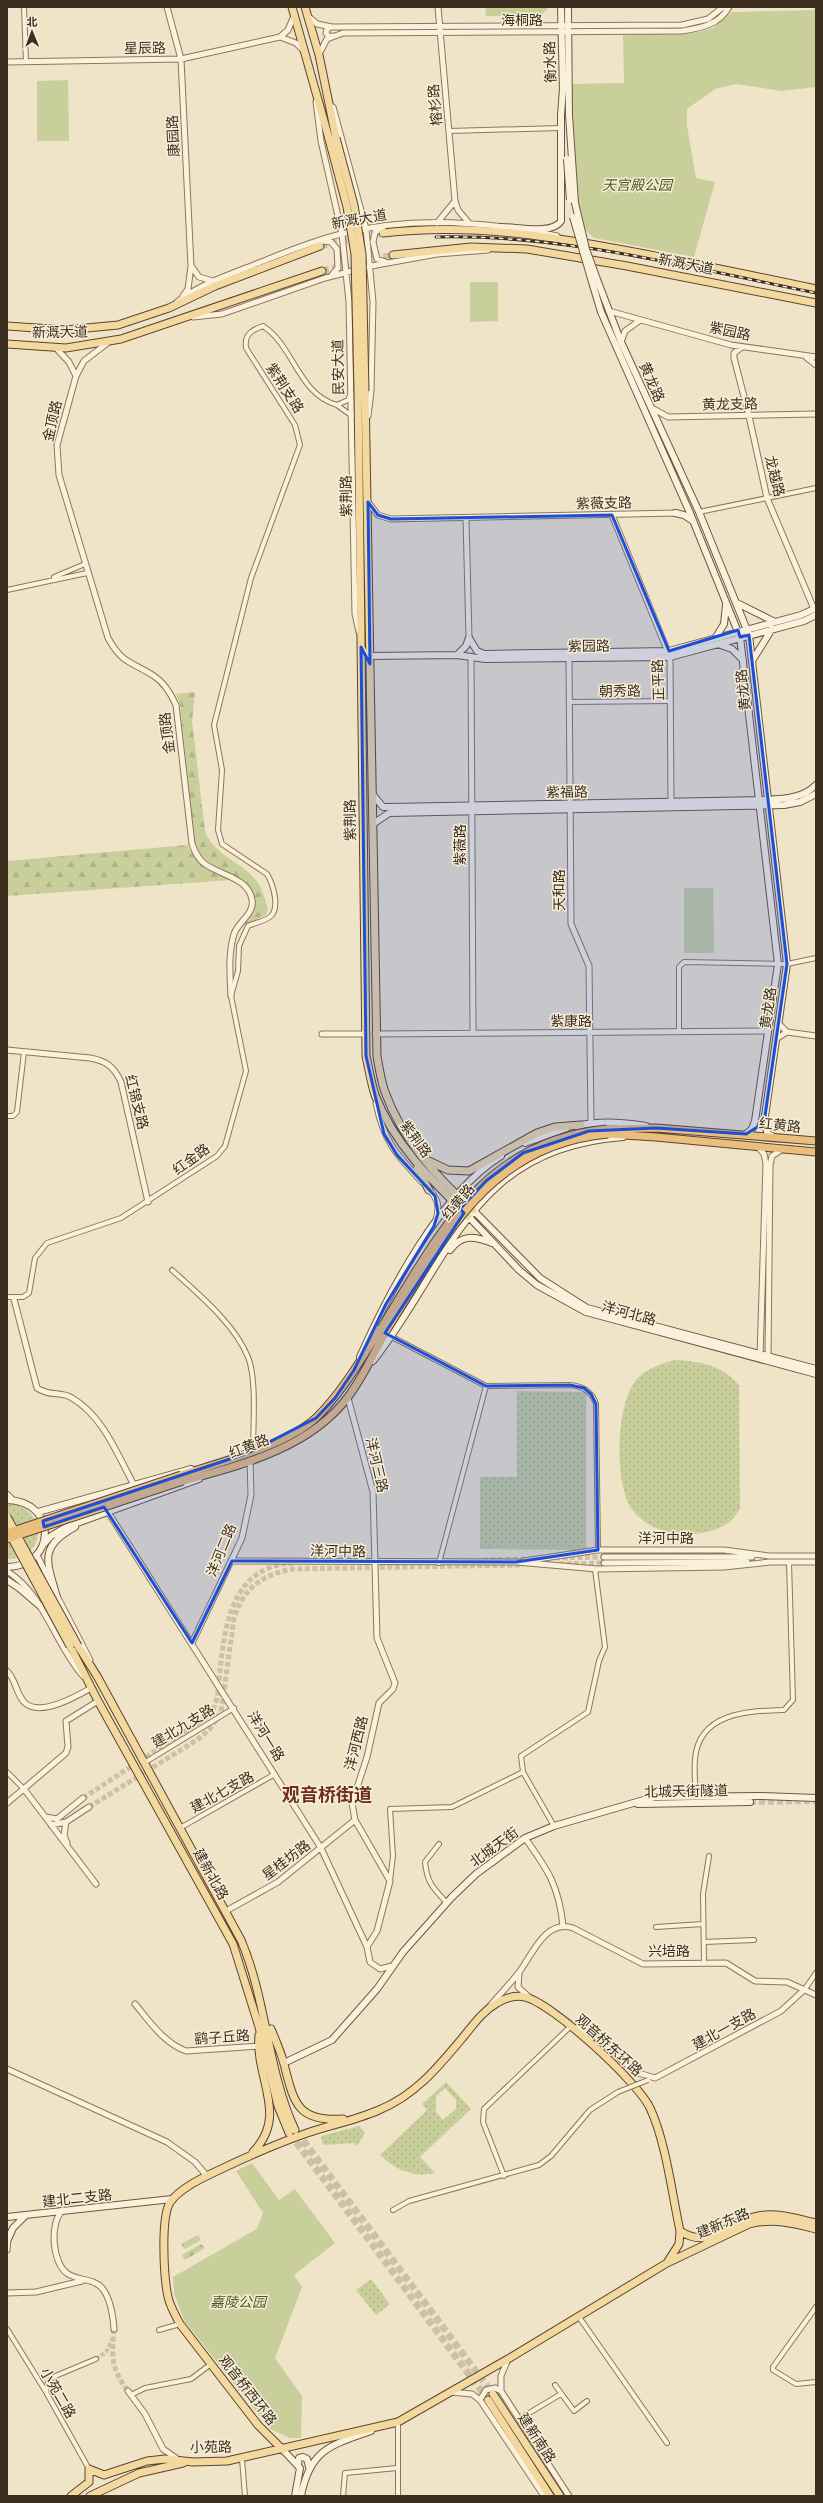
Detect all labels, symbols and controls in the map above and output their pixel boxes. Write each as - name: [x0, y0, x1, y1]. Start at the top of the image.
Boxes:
- street label: 海桐路: [501, 11, 543, 29]
- north arrow: [12, 12, 52, 52]
- text: 北: [26, 15, 37, 29]
- street label: 星辰路: [124, 39, 166, 57]
- street label: 衡水路: [540, 41, 560, 83]
- street label: 榕杉路: [424, 83, 446, 127]
- street label: 康园路: [163, 115, 183, 157]
- park label: 天宫殿公园: [602, 176, 674, 194]
- street label: 新溉大道: [330, 205, 388, 233]
- street label: 新溉大道: [657, 250, 715, 278]
- street label: 紫园路: [708, 318, 752, 344]
- street label: 新溉大道: [32, 323, 88, 341]
- street label: 民安大道: [329, 339, 347, 395]
- street label: 黄龙路: [635, 359, 669, 405]
- street label: 紫荆支路: [262, 360, 308, 416]
- street label: 黄龙支路: [702, 395, 758, 413]
- street label: 金顶路: [39, 399, 65, 443]
- street label: 龙越路: [761, 453, 789, 499]
- street label: 紫荆路: [337, 475, 355, 517]
- street label: 紫薇支路: [576, 494, 632, 512]
- street label: 紫园路: [568, 637, 610, 655]
- street label: 正平路: [648, 659, 668, 701]
- street label: 黄龙路: [732, 668, 754, 712]
- street label: 朝秀路: [599, 682, 641, 700]
- street label: 金顶路: [156, 711, 178, 755]
- street label: 紫福路: [546, 783, 588, 801]
- street label: 紫荆路: [341, 799, 359, 841]
- street label: 紫薇路: [451, 824, 469, 866]
- street label: 天和路: [550, 869, 568, 911]
- street label: 黄龙路: [756, 986, 780, 1030]
- street label: 紫康路: [550, 1012, 592, 1030]
- street label: 红锦支路: [121, 1073, 153, 1131]
- street label: 红黄路: [758, 1114, 802, 1136]
- street label: 紫荆路: [396, 1117, 436, 1161]
- street label: 红金路: [169, 1139, 213, 1179]
- street label: 红黄路: [438, 1180, 478, 1224]
- street label: 洋河北路: [600, 1297, 658, 1329]
- street label: 红黄路: [226, 1430, 272, 1462]
- street label: 洋河三路: [362, 1436, 392, 1494]
- street label: 洋河二路: [202, 1521, 240, 1579]
- street label: 洋河中路: [638, 1529, 694, 1547]
- street label: 洋河中路: [310, 1542, 366, 1560]
- street label: 建北九支路: [148, 1700, 218, 1752]
- street label: 洋河一路: [244, 1707, 288, 1765]
- street label: 洋河西路: [340, 1714, 372, 1772]
- street label: 建北七支路: [187, 1767, 257, 1817]
- street label: 北城天街隧道: [644, 1781, 728, 1801]
- district label: 观音桥街道: [282, 1783, 372, 1806]
- street label: 北城天街: [466, 1823, 522, 1871]
- street label: 星桂坊路: [258, 1836, 314, 1884]
- street label: 建新北路: [190, 1845, 232, 1903]
- street label: 兴培路: [648, 1942, 690, 1960]
- street label: 建北一支路: [689, 2004, 759, 2054]
- street label: 观音桥东环路: [572, 2010, 646, 2080]
- street label: 鹞子丘路: [193, 2026, 251, 2048]
- street label: 建北二支路: [41, 2185, 113, 2211]
- street label: 建新东路: [694, 2204, 752, 2242]
- park label: 嘉陵公园: [210, 2293, 268, 2311]
- street label: 观音桥西环路: [215, 2351, 281, 2429]
- street label: 小苑二路: [36, 2364, 80, 2422]
- street label: 建新南路: [514, 2410, 560, 2466]
- street label: 小苑路: [190, 2438, 232, 2456]

